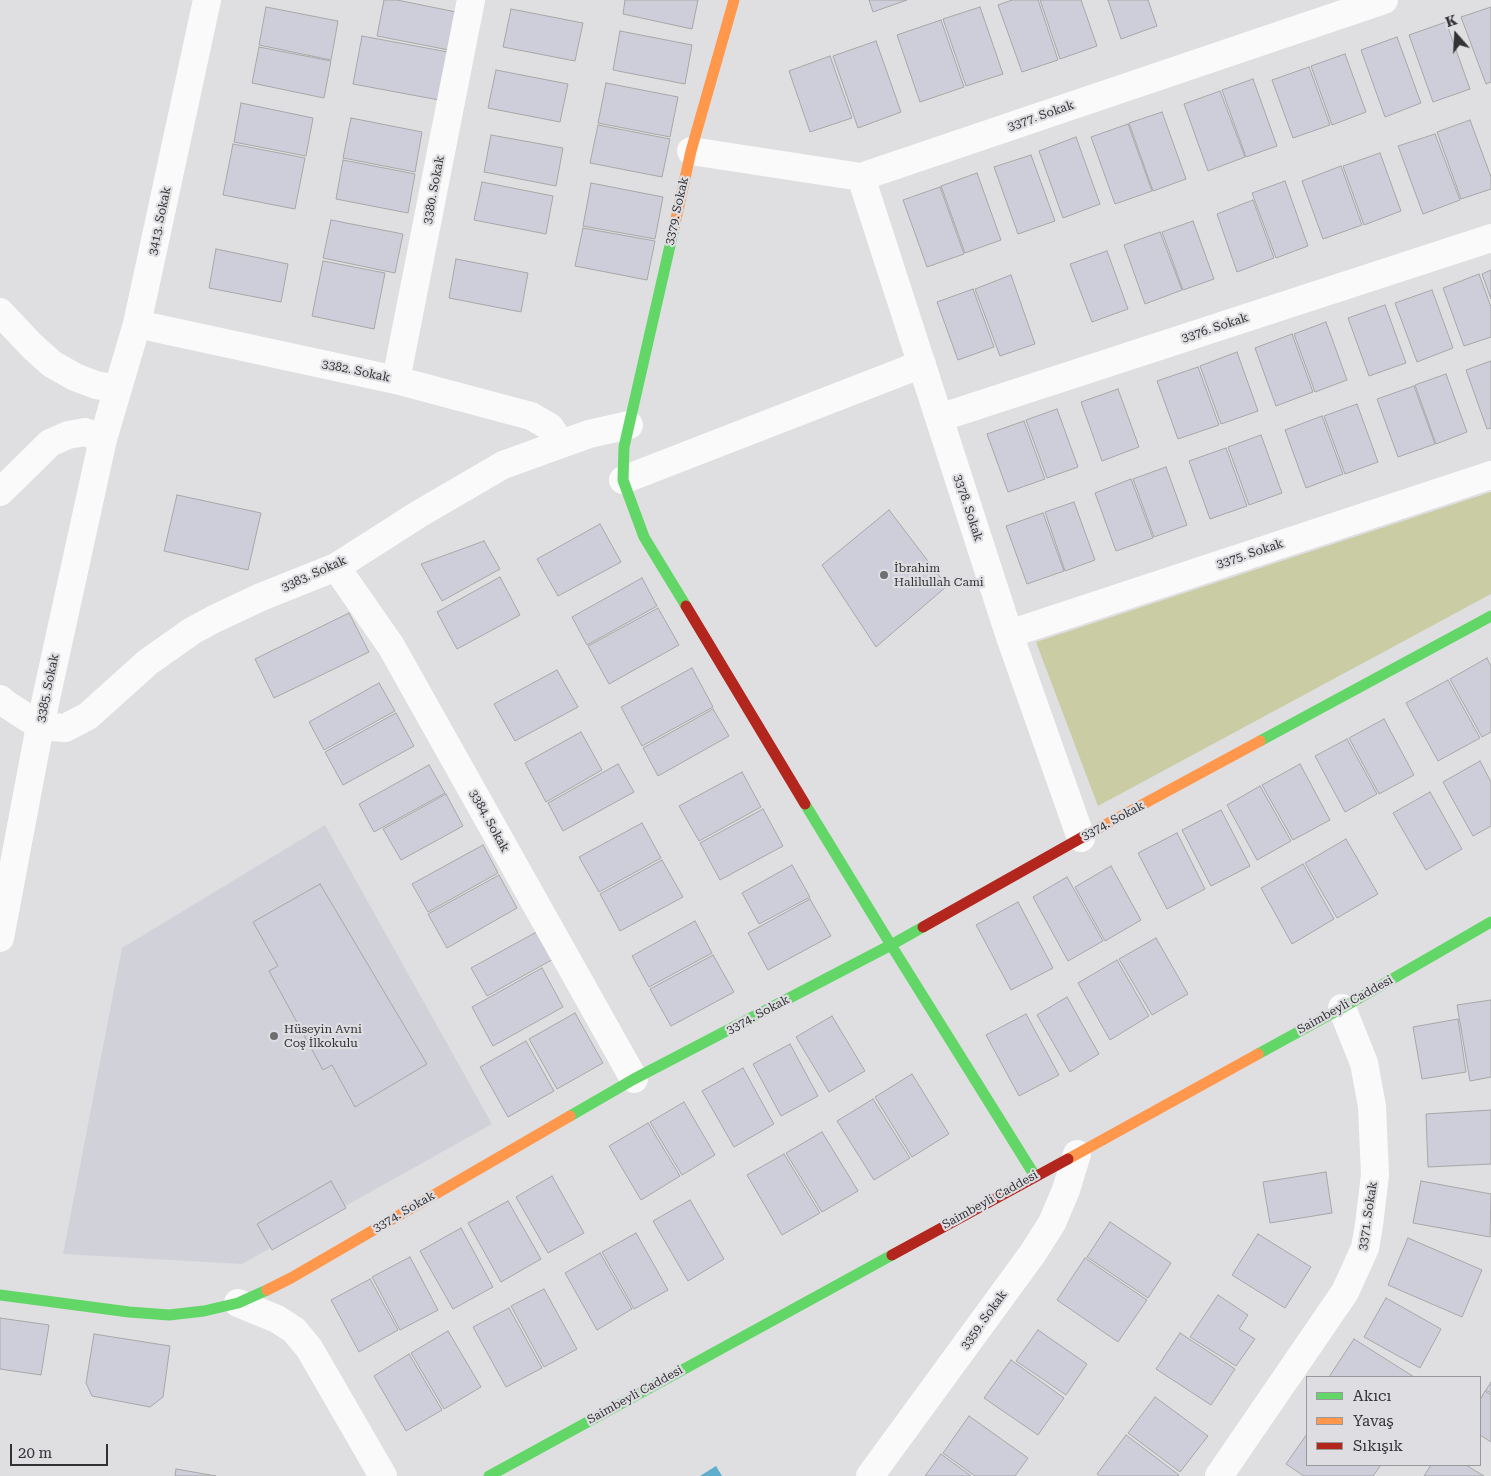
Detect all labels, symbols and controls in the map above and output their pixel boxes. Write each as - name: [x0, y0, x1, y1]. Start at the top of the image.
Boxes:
- north arrow: [1431, 10, 1481, 60]
- text: K: [1443, 11, 1459, 30]
- street label: 3377. Sokak: [1006, 98, 1076, 134]
- street label: 3380. Sokak: [420, 155, 448, 225]
- street label: 3379. Sokak: [662, 176, 692, 246]
- street label: 3413. Sokak: [146, 186, 174, 256]
- street label: 3376. Sokak: [1180, 310, 1250, 346]
- street label: 3382. Sokak: [321, 357, 391, 385]
- street label: 3378. Sokak: [950, 473, 986, 543]
- street label: 3375. Sokak: [1215, 536, 1285, 572]
- street label: 3383. Sokak: [279, 553, 349, 595]
- place label: İbrahim Halilullah Cami: [894, 561, 984, 589]
- marker: İbrahim Halilullah Cami: [878, 569, 890, 581]
- street label: 3385. Sokak: [34, 653, 62, 723]
- street label: 3384. Sokak: [466, 787, 512, 855]
- street label: 3374. Sokak: [1079, 798, 1147, 844]
- street label: Saimbeyli Caddesi: [1295, 973, 1395, 1037]
- street label: 3374. Sokak: [724, 992, 792, 1038]
- place label: Hüseyin Avni Coş İlkokulu: [284, 1022, 362, 1050]
- marker: Hüseyin Avni Coş İlkokulu: [268, 1030, 280, 1042]
- street label: Saimbeyli Caddesi: [940, 1168, 1040, 1232]
- street label: 3371. Sokak: [1355, 1181, 1381, 1251]
- street label: 3374. Sokak: [370, 1188, 438, 1236]
- street label: 3359. Sokak: [958, 1288, 1010, 1352]
- street label: Saimbeyli Caddesi: [585, 1363, 685, 1427]
- legend: [1306, 1376, 1481, 1466]
- text: Akıcı: [1353, 1387, 1391, 1405]
- text: Yavaş: [1353, 1412, 1394, 1430]
- scale bar: [12, 1434, 110, 1466]
- text: Sıkışık: [1353, 1437, 1403, 1455]
- text: 20 m: [18, 1444, 52, 1462]

